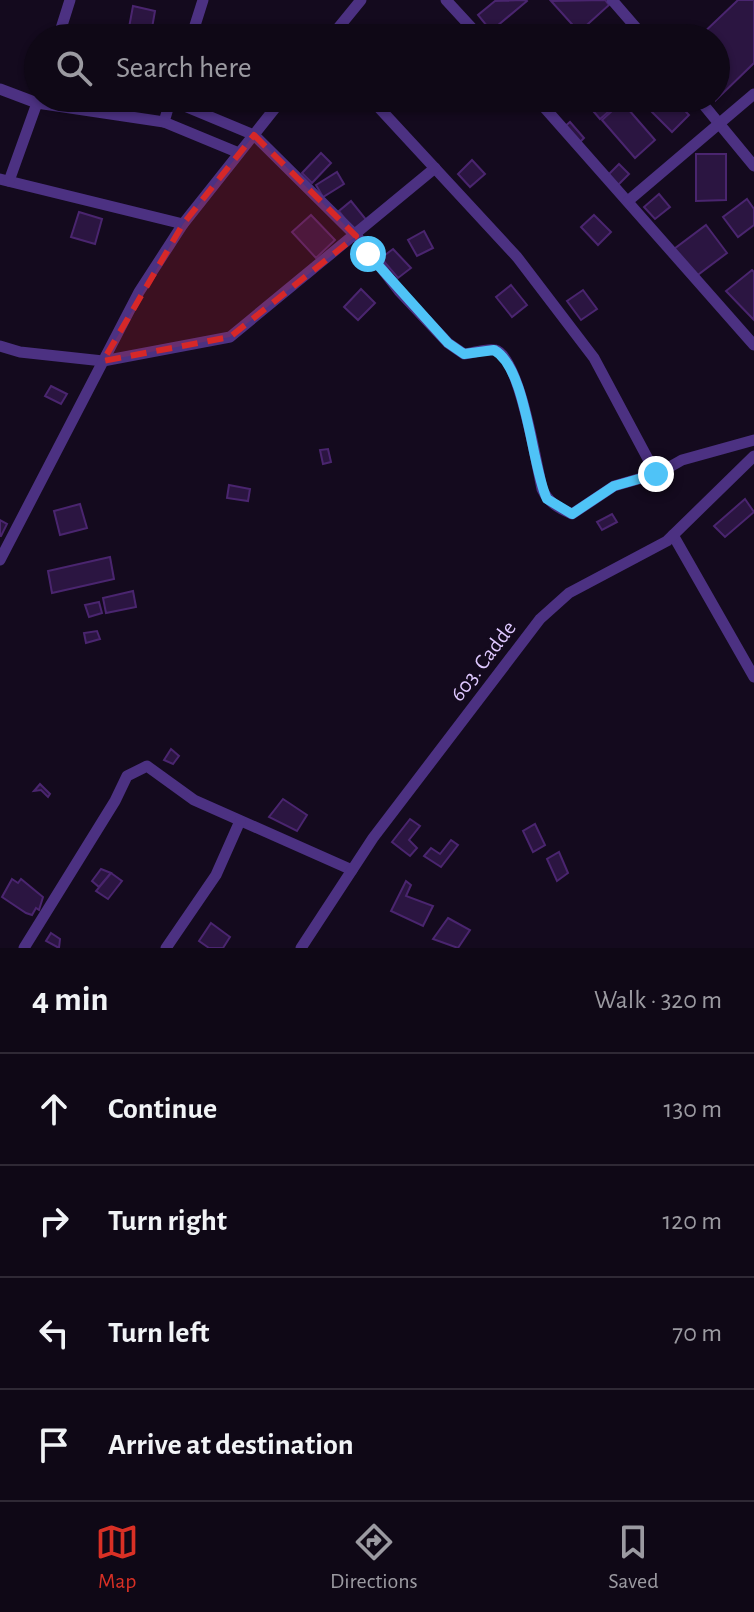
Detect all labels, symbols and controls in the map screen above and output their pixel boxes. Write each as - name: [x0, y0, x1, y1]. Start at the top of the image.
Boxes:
- search box: [24, 24, 730, 112]
- icon: search: [52, 46, 96, 90]
- text: Search here: [116, 53, 252, 83]
- route start: [350, 236, 386, 272]
- route end: [638, 456, 674, 492]
- street label: 603. Cadde: [446, 617, 520, 705]
- text: 4 min: [32, 983, 109, 1017]
- text: Walk · 320 m: [594, 987, 722, 1013]
- icon: ahead: [32, 1087, 76, 1131]
- text: Continue: [108, 1094, 217, 1124]
- text: 130 m: [664, 1096, 722, 1122]
- icon: right: [32, 1199, 76, 1243]
- text: Turn right: [108, 1206, 227, 1236]
- text: 120 m: [662, 1208, 722, 1234]
- icon: left: [32, 1311, 76, 1355]
- text: Turn left: [108, 1318, 209, 1348]
- text: 70 m: [672, 1320, 722, 1346]
- icon: arrive: [32, 1423, 76, 1467]
- text: Arrive at destination: [108, 1430, 354, 1460]
- tab: Map: [95, 1520, 139, 1594]
- tab: Directions: [330, 1520, 418, 1594]
- tab: Saved: [608, 1520, 659, 1594]

